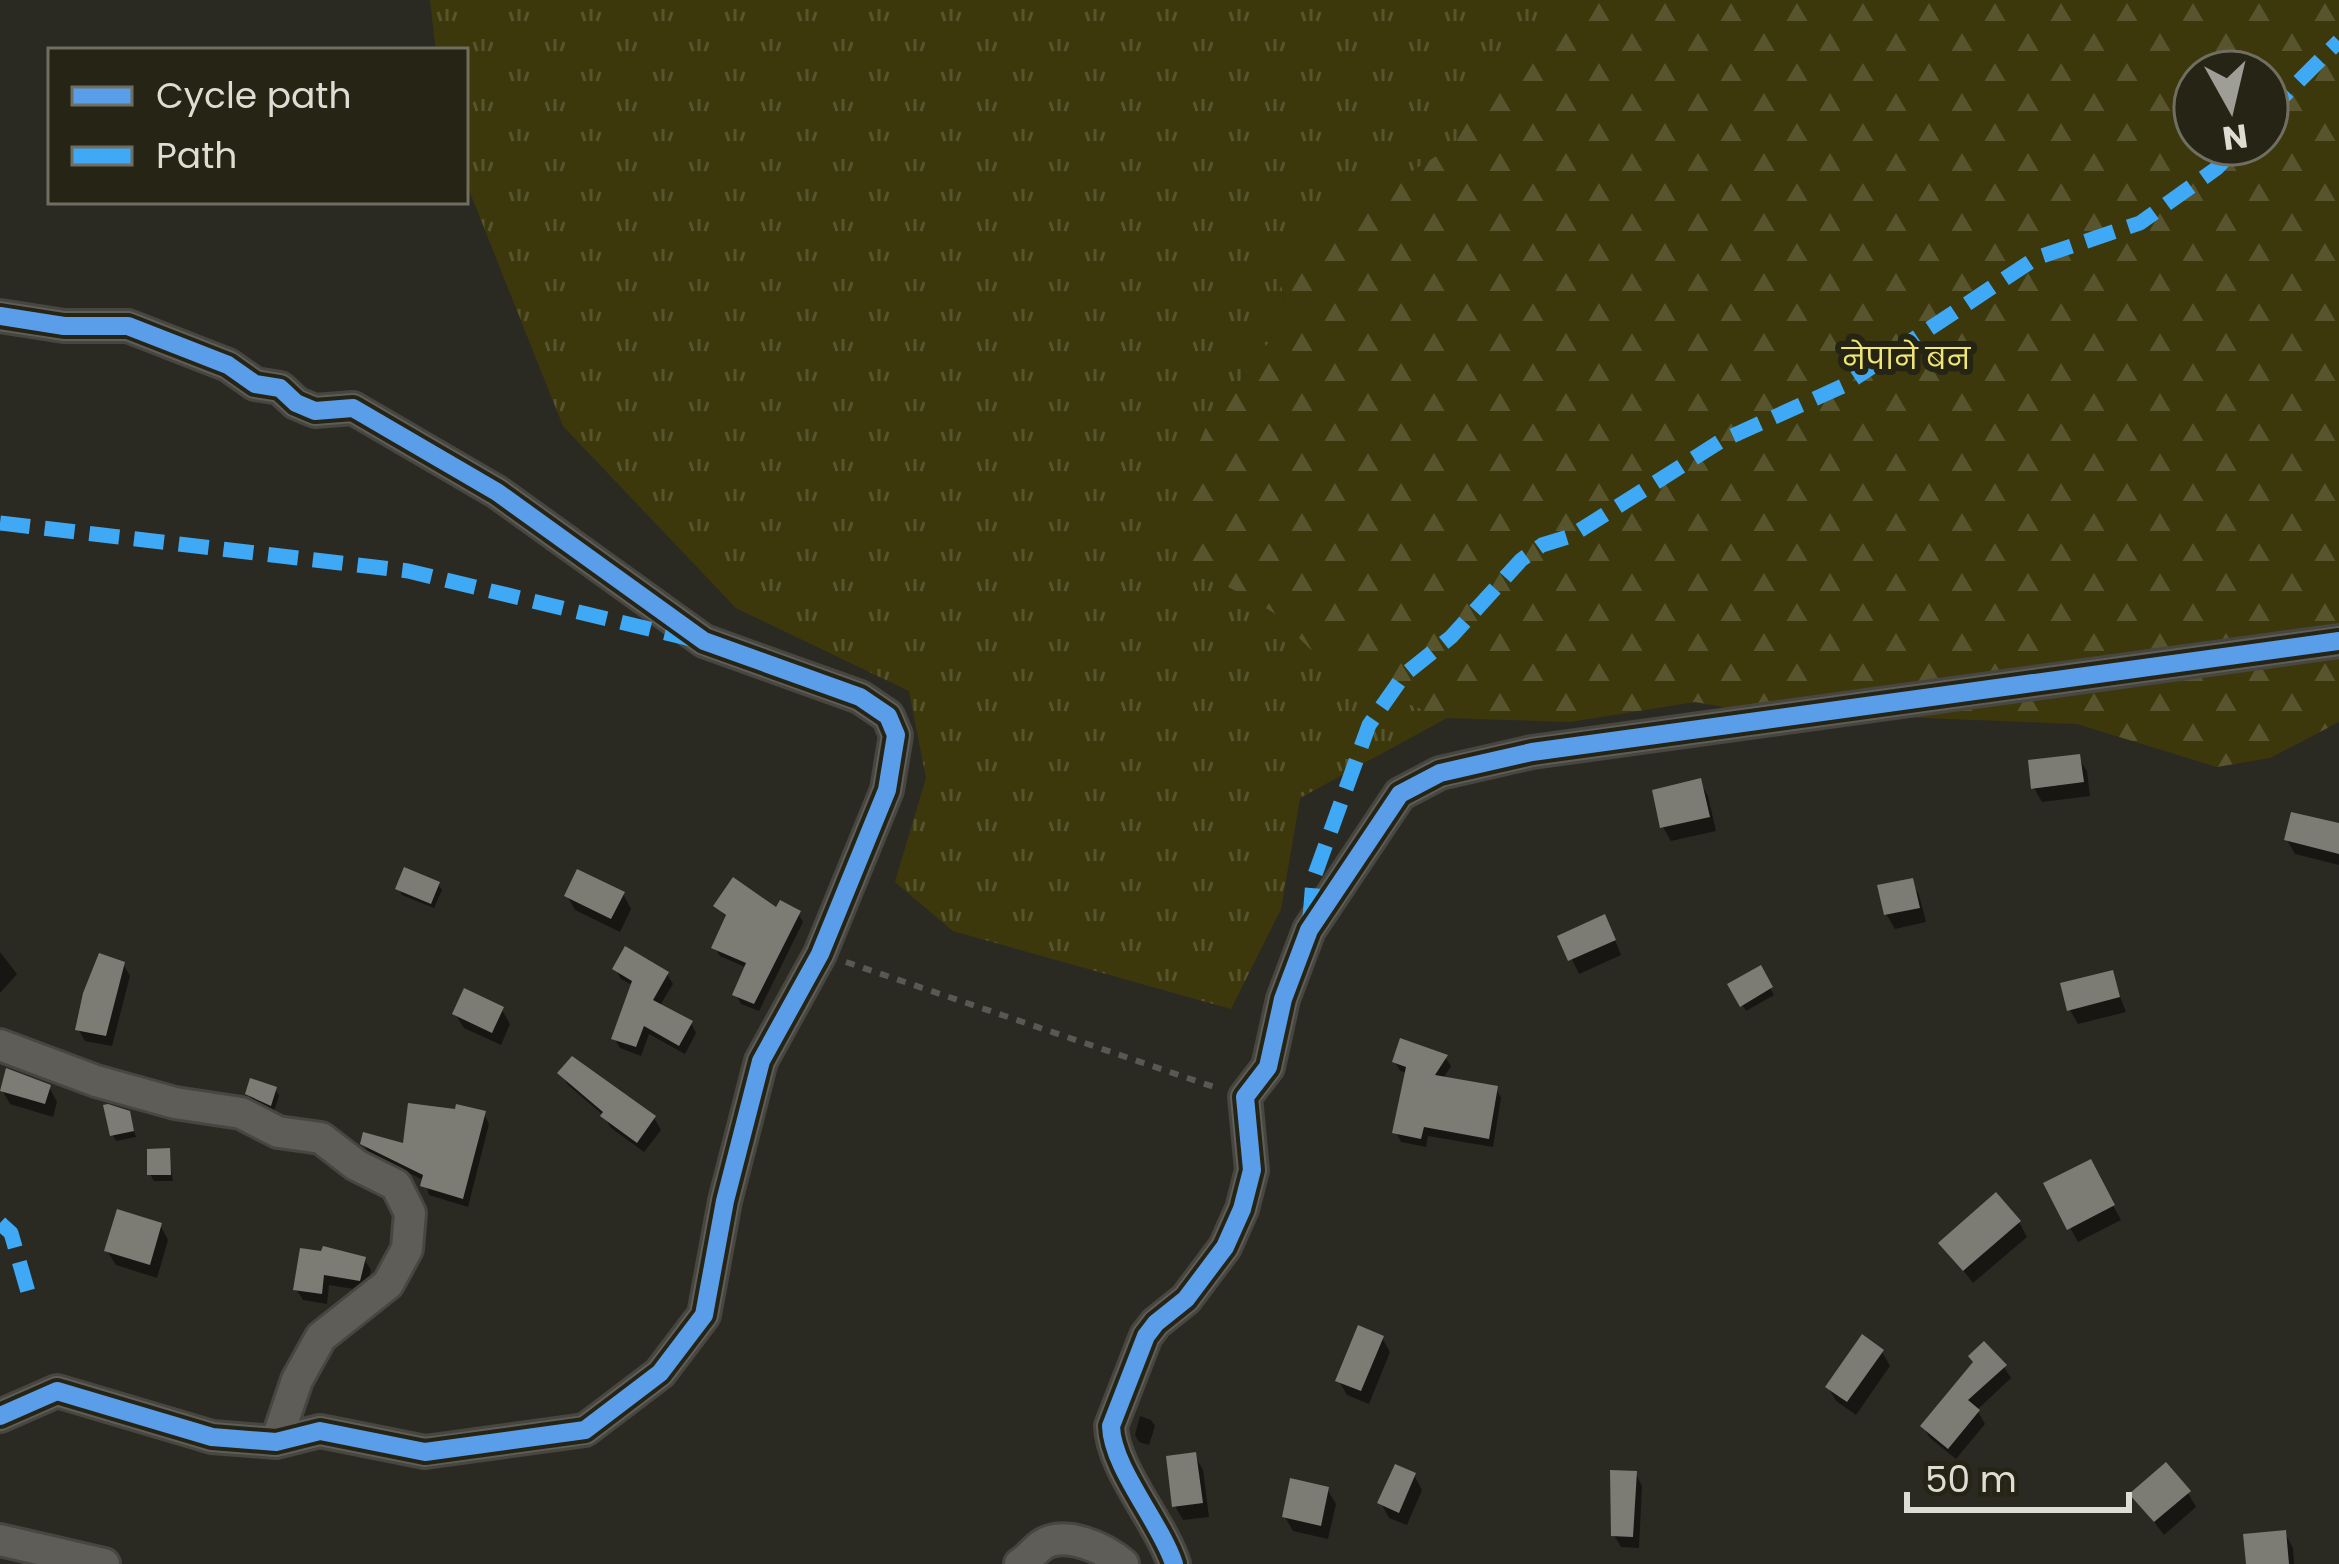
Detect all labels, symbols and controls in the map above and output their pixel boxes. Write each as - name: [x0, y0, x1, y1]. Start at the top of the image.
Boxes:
- legend: [48, 48, 468, 204]
- north arrow: [2171, 48, 2291, 168]
- text: Cycle path: [156, 70, 352, 121]
- text: N: [2220, 112, 2251, 162]
- text: Path: [156, 130, 237, 181]
- park label: नेपाने बन: [1841, 337, 1971, 380]
- scale bar: [1907, 1438, 2129, 1512]
- text: 50 m: [1925, 1454, 2017, 1505]

